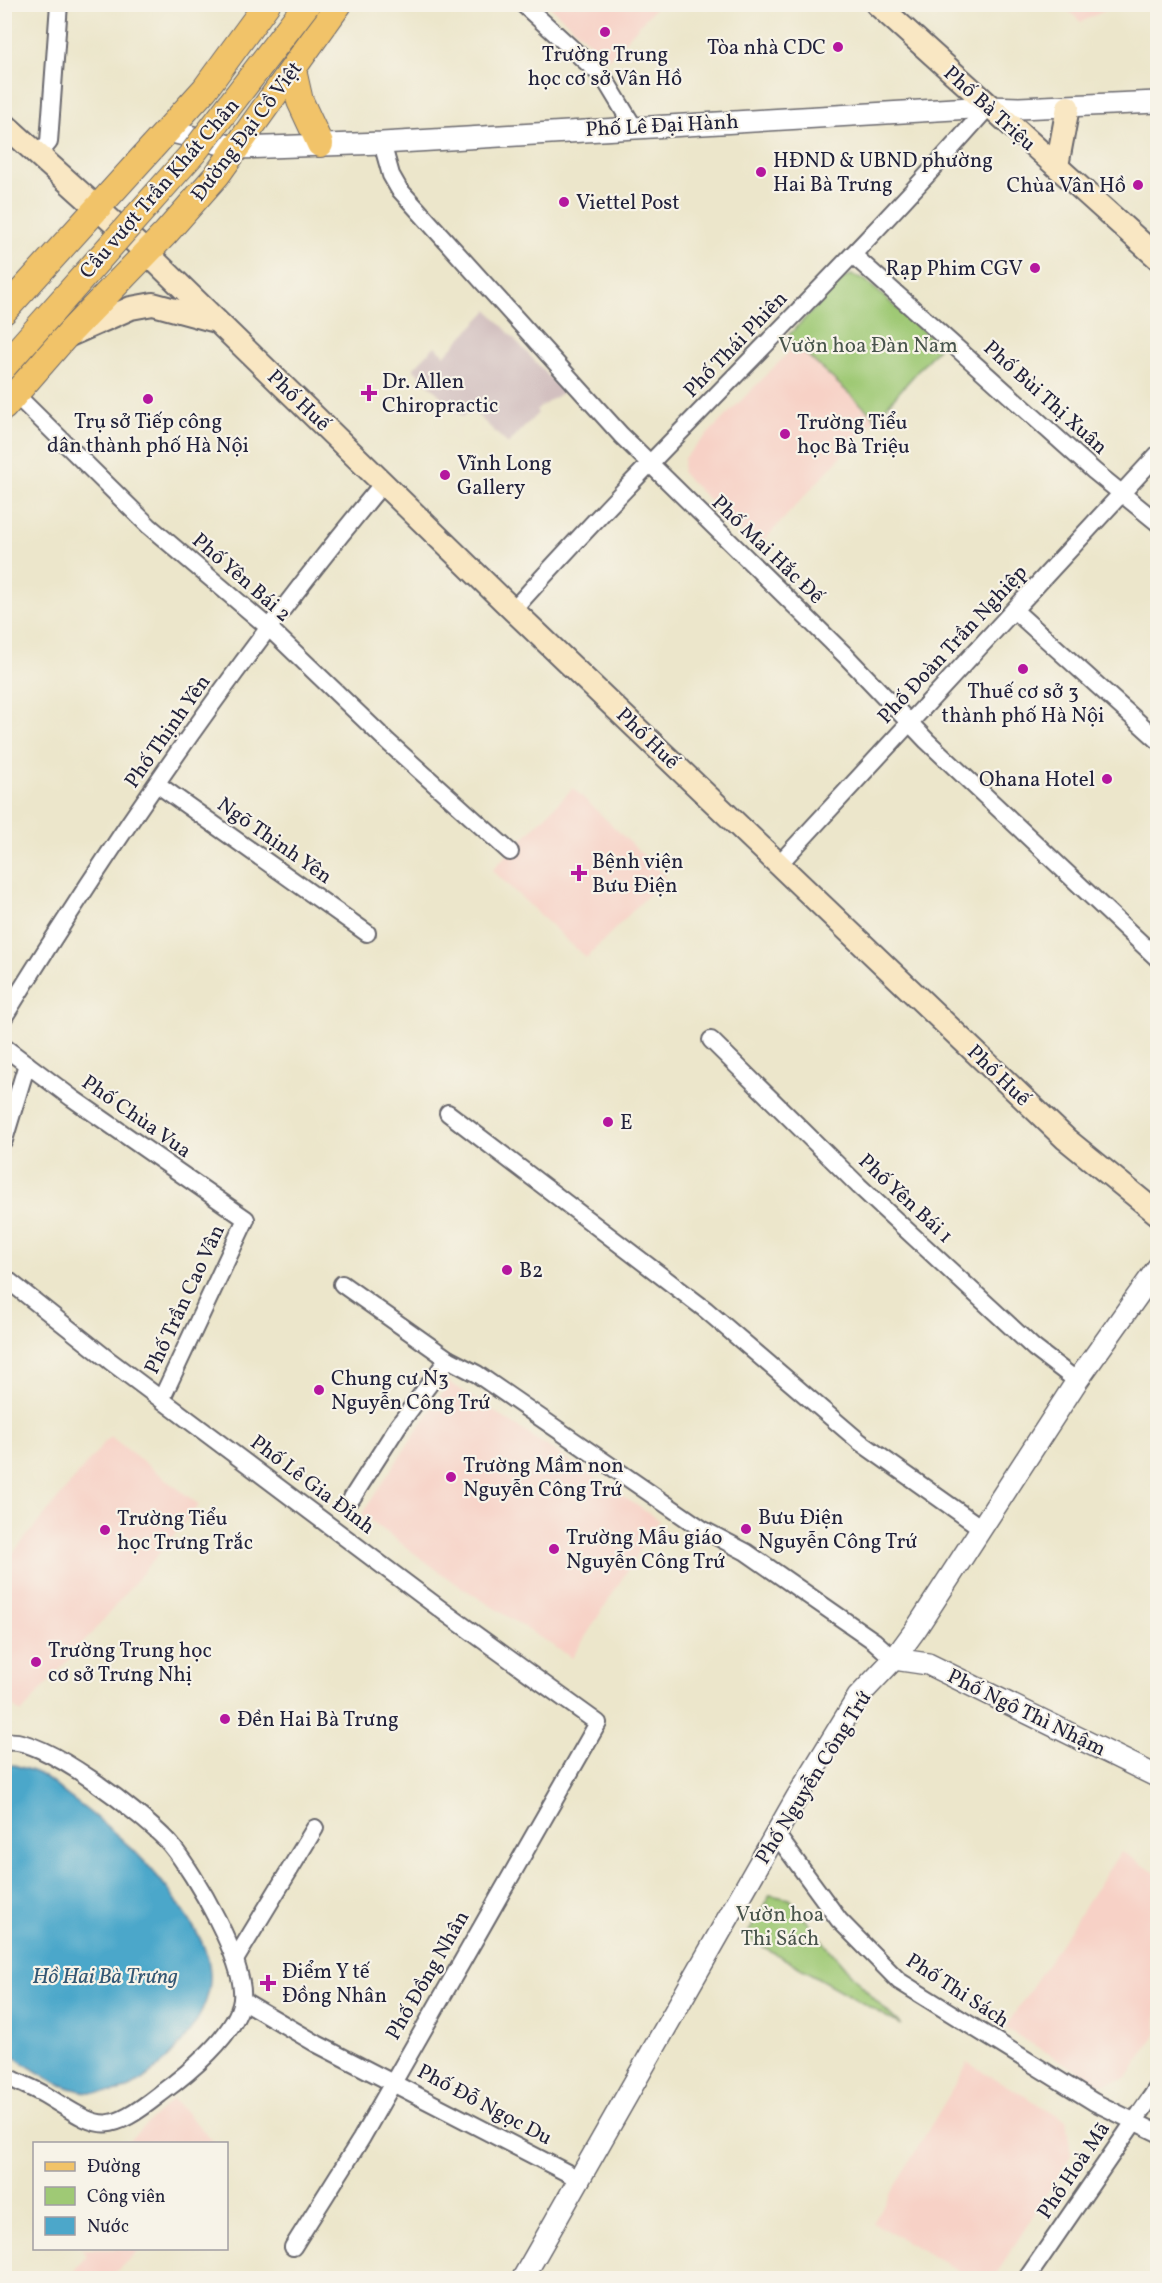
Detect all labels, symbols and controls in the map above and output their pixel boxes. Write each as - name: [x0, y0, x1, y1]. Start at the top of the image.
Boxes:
- marker: Trường Trung học cơ sở Vân Hồ: [598, 25, 612, 39]
- place label: Tòa nhà CDC: [707, 34, 826, 63]
- marker: Tòa nhà CDC: [831, 40, 845, 54]
- place label: Trường Trung học cơ sở Vân Hồ: [528, 41, 682, 94]
- street label: Đường Đại Cồ Việt: [185, 56, 310, 208]
- street label: Phố Bà Triệu: [936, 60, 1042, 159]
- street label: Cầu vượt Trần Khát Chân: [73, 92, 247, 286]
- street label: Phố Lê Đại Hành: [585, 108, 740, 145]
- place label: HĐND & UBND phường Hai Bà Trưng: [773, 147, 993, 200]
- marker: HĐND & UBND phường Hai Bà Trưng: [754, 165, 768, 179]
- place label: Chùa Vân Hồ: [1007, 172, 1126, 201]
- marker: Chùa Vân Hồ: [1131, 178, 1145, 192]
- place label: Viettel Post: [576, 189, 680, 218]
- marker: Viettel Post: [557, 195, 571, 209]
- place label: Rạp Phim CGV: [885, 255, 1023, 284]
- marker: Rạp Phim CGV: [1028, 261, 1042, 275]
- street label: Phố Thái Phiên: [678, 285, 795, 405]
- park label: Vườn hoa Đàn Nam: [778, 332, 958, 361]
- street label: Phố Bùi Thị Xuân: [976, 334, 1113, 462]
- street label: Phố Huế: [260, 364, 337, 439]
- place label: Dr. Allen Chiropractic: [382, 368, 498, 421]
- marker: Dr. Allen Chiropractic: [360, 384, 378, 402]
- marker: Trụ sở Tiếp công dân thành phố Hà Nội: [141, 392, 155, 406]
- place label: Trụ sở Tiếp công dân thành phố Hà Nội: [47, 408, 249, 461]
- place label: Trường Tiểu học Bà Triệu: [797, 409, 910, 462]
- marker: Trường Tiểu học Bà Triệu: [778, 427, 792, 441]
- place label: Vĩnh Long Gallery: [457, 450, 552, 503]
- marker: Vĩnh Long Gallery: [438, 468, 452, 482]
- street label: Phố Mai Hắc Đế: [704, 489, 830, 612]
- street label: Phố Yên Bái 2: [185, 527, 297, 629]
- street label: Phố Đoàn Trần Nghiệp: [872, 559, 1035, 731]
- marker: Thuế cơ sở 3 thành phố Hà Nội: [1016, 662, 1030, 676]
- street label: Phố Thịnh Yên: [118, 669, 218, 794]
- place label: Thuế cơ sở 3 thành phố Hà Nội: [942, 678, 1104, 731]
- street label: Phố Huế: [609, 702, 686, 777]
- place label: Ohana Hotel: [979, 766, 1095, 795]
- marker: Ohana Hotel: [1100, 772, 1114, 786]
- street label: Ngõ Thịnh Yên: [211, 791, 337, 892]
- place label: Bệnh viện Bưu Điện: [592, 848, 684, 901]
- marker: Bệnh viện Bưu Điện: [570, 864, 588, 882]
- street label: Phố Huế: [960, 1039, 1037, 1114]
- street label: Phố Chùa Vua: [75, 1069, 197, 1166]
- place label: E: [620, 1109, 633, 1138]
- marker: E: [601, 1115, 615, 1129]
- street label: Phố Yên Bái 1: [851, 1148, 959, 1251]
- street label: Phố Trần Cao Vân: [138, 1220, 233, 1379]
- place label: B2: [519, 1257, 543, 1286]
- marker: B2: [500, 1263, 514, 1277]
- place label: Chung cư N3 Nguyễn Công Trứ: [331, 1365, 491, 1418]
- marker: Chung cư N3 Nguyễn Công Trứ: [312, 1383, 326, 1397]
- street label: Phố Lê Gia Đỉnh: [244, 1429, 380, 1542]
- place label: Trường Mầm non Nguyễn Công Trứ: [463, 1452, 624, 1505]
- marker: Trường Mầm non Nguyễn Công Trứ: [444, 1470, 458, 1484]
- place label: Bưu Điện Nguyễn Công Trứ: [758, 1504, 918, 1557]
- place label: Trường Tiểu học Trưng Trắc: [117, 1505, 253, 1558]
- marker: Bưu Điện Nguyễn Công Trứ: [739, 1522, 753, 1536]
- marker: Trường Tiểu học Trưng Trắc: [98, 1523, 112, 1537]
- place label: Trường Mẫu giáo Nguyễn Công Trứ: [566, 1524, 726, 1577]
- marker: Trường Mẫu giáo Nguyễn Công Trứ: [547, 1542, 561, 1556]
- place label: Trường Trung học cơ sở Trưng Nhị: [48, 1637, 212, 1690]
- marker: Trường Trung học cơ sở Trưng Nhị: [29, 1655, 43, 1669]
- street label: Phố Ngô Thì Nhậm: [942, 1662, 1111, 1764]
- street label: Phố Nguyễn Công Trứ: [749, 1685, 879, 1870]
- place label: Đền Hai Bà Trưng: [237, 1706, 399, 1735]
- marker: Đền Hai Bà Trưng: [218, 1712, 232, 1726]
- park label: Vườn hoa Thi Sách: [736, 1901, 824, 1954]
- street label: Phố Đồng Nhân: [379, 1906, 477, 2046]
- street label: Phố Thi Sách: [900, 1947, 1014, 2035]
- place label: Điểm Y tế Đồng Nhân: [282, 1958, 387, 2011]
- water label: Hồ Hai Bà Trưng: [32, 1962, 178, 1993]
- marker: Điểm Y tế Đồng Nhân: [259, 1974, 277, 1992]
- street label: Phố Đỗ Ngọc Du: [412, 2058, 557, 2153]
- street label: Phố Hoà Mã: [1031, 2116, 1118, 2225]
- legend: [33, 2142, 228, 2250]
- text: Đường: [87, 2155, 141, 2180]
- text: Công viên: [87, 2185, 166, 2210]
- text: Nước: [87, 2215, 129, 2240]

